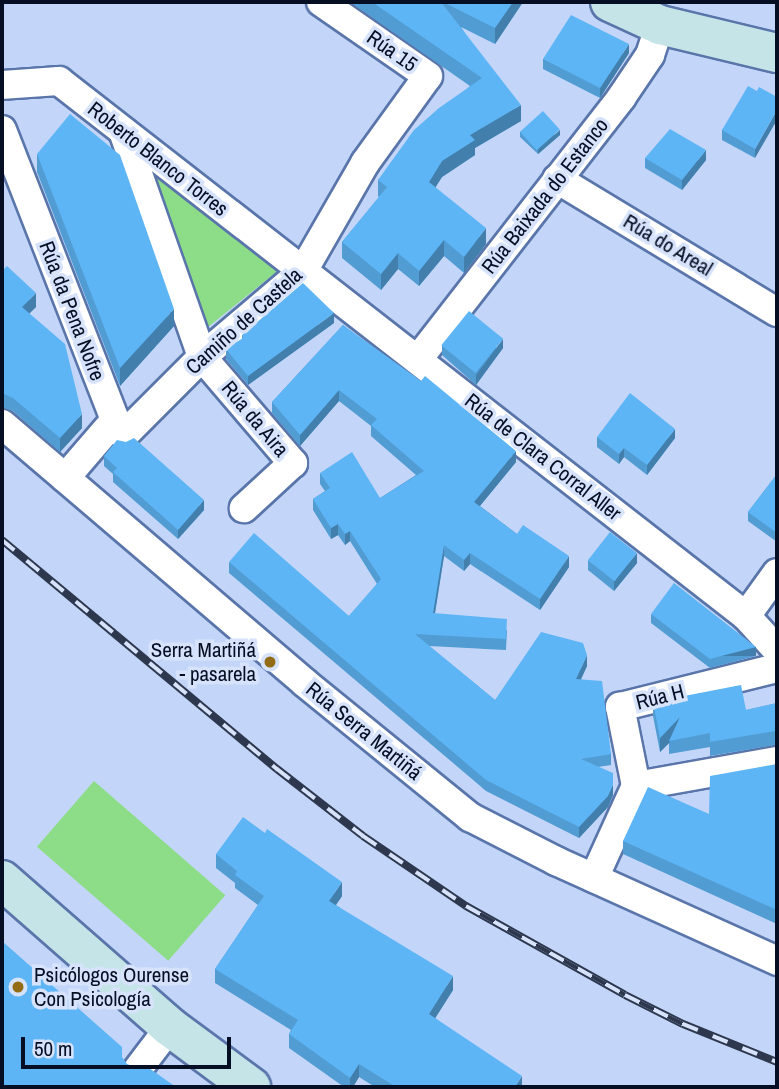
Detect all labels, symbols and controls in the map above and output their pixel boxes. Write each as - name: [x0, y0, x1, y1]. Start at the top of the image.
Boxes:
- street label: Rúa 15: [362, 25, 422, 77]
- street label: Roberto Blanco Torres: [83, 96, 233, 222]
- street label: Rúa Baixada do Estanco: [476, 113, 614, 279]
- street label: Rúa do Areal: [618, 208, 718, 282]
- street label: Rúa da Pena Nofre: [34, 238, 110, 384]
- street label: Camiño de Castela: [181, 262, 307, 380]
- street label: Rúa da Aira: [216, 376, 294, 462]
- street label: Rúa de Clara Corral Aller: [459, 388, 627, 526]
- place label: Serra Martiñá - pasarela: [151, 637, 256, 687]
- marker: Serra Martiñá - pasarela: [262, 654, 278, 670]
- street label: Rúa Serra Martiñá: [301, 677, 427, 785]
- street label: Rúa H: [633, 679, 687, 715]
- place label: Psicólogos Ourense Con Psicología: [34, 962, 189, 1012]
- marker: Psicólogos Ourense Con Psicología: [8, 977, 28, 997]
- scale bar: [24, 1023, 234, 1066]
- text: 50 m: [34, 1034, 72, 1063]

